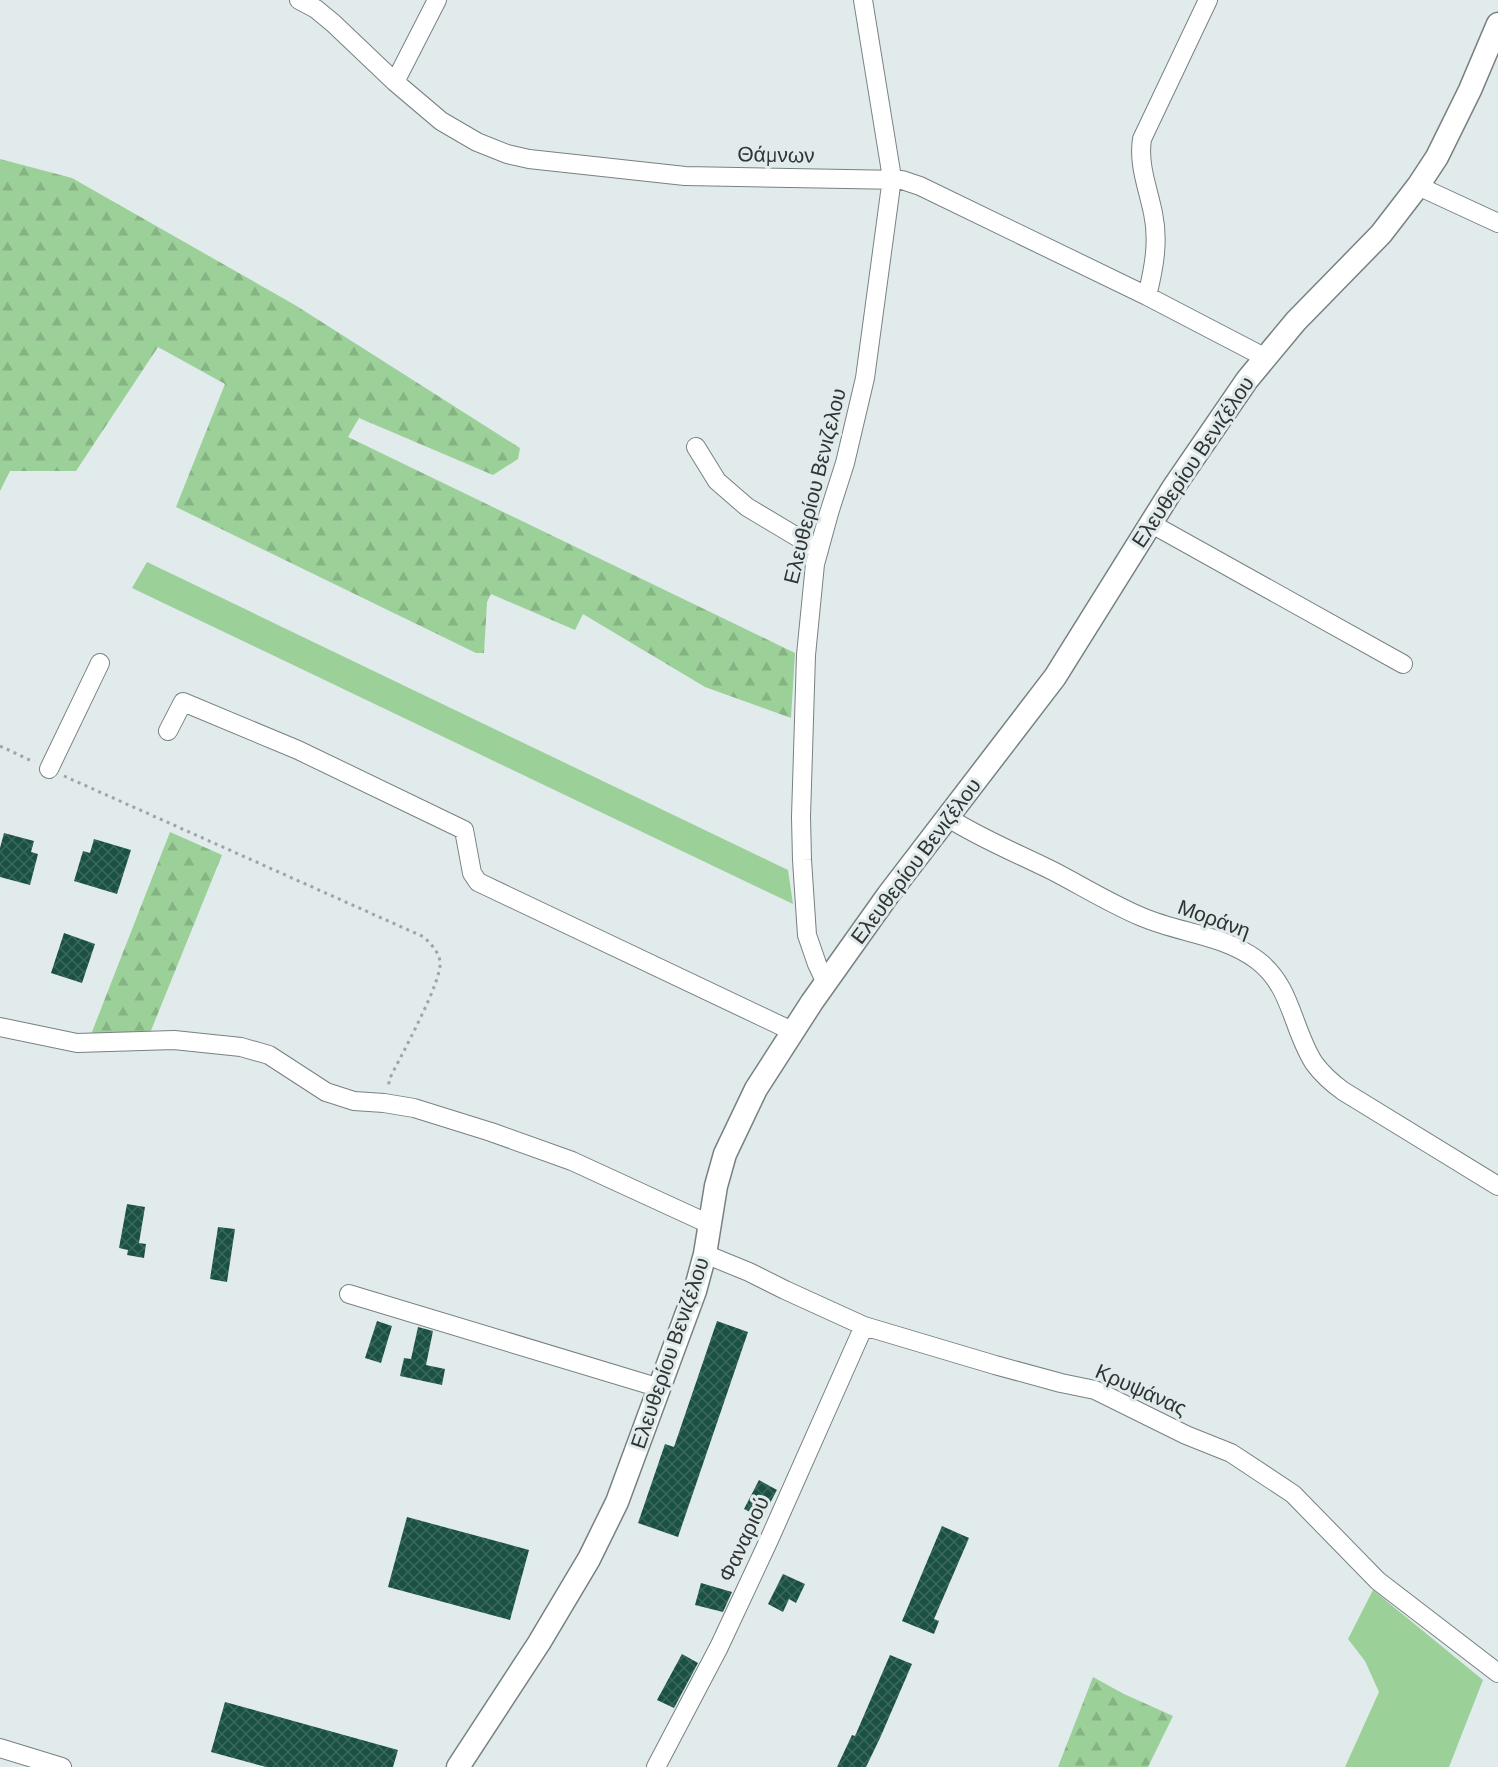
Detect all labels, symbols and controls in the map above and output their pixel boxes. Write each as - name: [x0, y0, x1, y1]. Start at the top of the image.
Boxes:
- street label: Θάμνων: [737, 140, 815, 167]
- street label: Ελευθερίου Βενιζέλου: [1125, 371, 1258, 551]
- street label: Ελευθερίου Βενιζελου: [777, 385, 850, 586]
- street label: Ελευθερίου Βενιζέλου: [844, 772, 985, 948]
- street label: Μοράνη: [1175, 893, 1254, 942]
- street label: Ελευθερίου Βενιζέλου: [624, 1253, 713, 1452]
- street label: Κρυψάνας: [1092, 1357, 1191, 1420]
- street label: Φαναριού: [712, 1492, 773, 1585]

